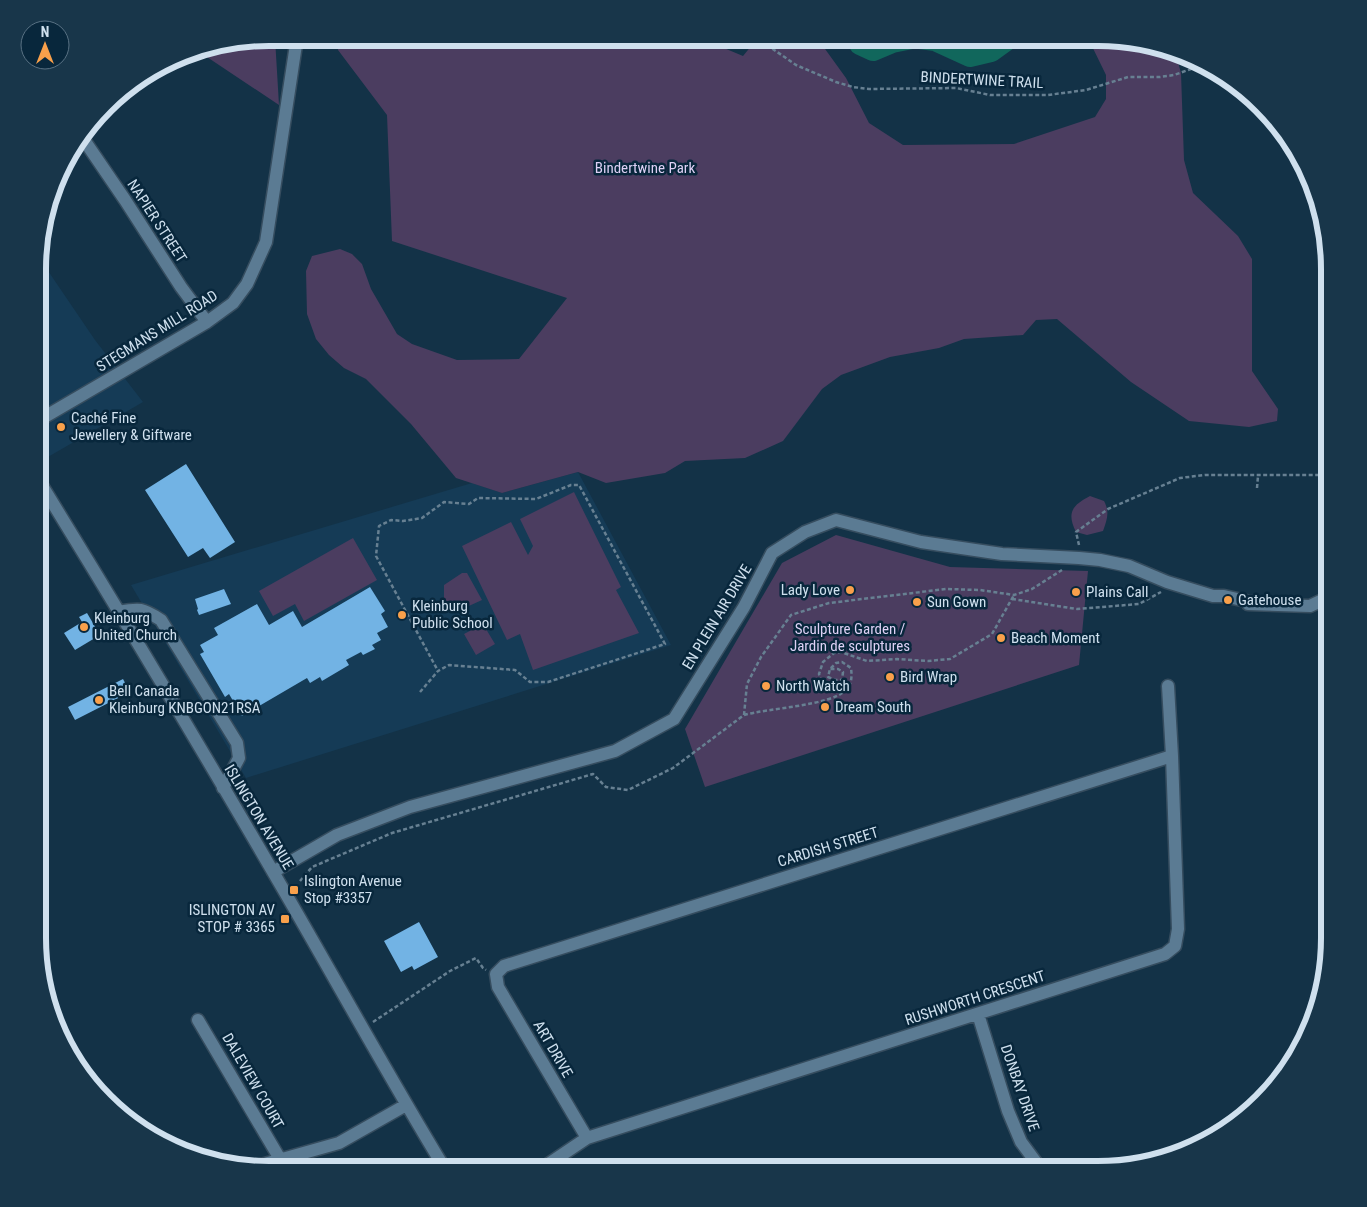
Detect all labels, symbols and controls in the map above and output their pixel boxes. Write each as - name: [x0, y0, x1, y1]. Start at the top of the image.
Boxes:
- north arrow: [20, 20, 70, 70]
- text: N: [41, 24, 49, 40]
- street label: BINDERTWINE TRAIL: [920, 68, 1044, 92]
- park label: Bindertwine Park: [595, 159, 695, 177]
- street label: NAPIER STREET: [123, 176, 191, 266]
- street label: STEGMANS MILL ROAD: [93, 286, 221, 376]
- place label: Caché Fine Jewellery & Giftware: [71, 409, 192, 444]
- marker: Caché Fine Jewellery & Giftware: [55, 421, 67, 433]
- street label: EN PLEIN AIR DRIVE: [679, 561, 755, 673]
- place label: Lady Love: [781, 581, 840, 599]
- place label: Plains Call: [1086, 583, 1149, 601]
- marker: Lady Love: [844, 584, 856, 596]
- marker: Plains Call: [1070, 586, 1082, 598]
- place label: Gatehouse: [1238, 591, 1301, 609]
- place label: Sun Gown: [927, 593, 986, 611]
- marker: Gatehouse: [1222, 594, 1234, 606]
- marker: Sun Gown: [911, 596, 923, 608]
- place label: Kleinburg Public School: [412, 597, 493, 632]
- place label: Kleinburg United Church: [94, 609, 177, 644]
- marker: Kleinburg Public School: [396, 609, 408, 621]
- park label: Sculpture Garden / Jardin de sculptures: [790, 620, 910, 655]
- marker: Kleinburg United Church: [78, 621, 90, 633]
- place label: Beach Moment: [1011, 629, 1100, 647]
- marker: Beach Moment: [995, 632, 1007, 644]
- place label: Bird Wrap: [900, 668, 957, 686]
- marker: Bird Wrap: [884, 671, 896, 683]
- place label: North Watch: [776, 677, 850, 695]
- marker: North Watch: [760, 680, 772, 692]
- place label: Bell Canada Kleinburg KNBGON21RSA: [109, 682, 261, 717]
- marker: Bell Canada Kleinburg KNBGON21RSA: [93, 694, 105, 706]
- place label: Dream South: [835, 698, 911, 716]
- marker: Dream South: [819, 701, 831, 713]
- street label: ISLINGTON AVENUE: [221, 761, 297, 873]
- street label: CARDISH STREET: [775, 823, 881, 871]
- place label: Islington Avenue Stop #3357: [304, 872, 402, 907]
- marker: Islington Avenue Stop #3357: [288, 884, 300, 896]
- place label: ISLINGTON AV STOP # 3365: [189, 901, 276, 936]
- marker: ISLINGTON AV STOP # 3365: [279, 913, 291, 925]
- street label: RUSHWORTH CRESCENT: [903, 967, 1048, 1029]
- street label: ART DRIVE: [529, 1017, 577, 1081]
- street label: DALEVIEW COURT: [218, 1030, 288, 1132]
- street label: DONBAY DRIVE: [997, 1042, 1043, 1134]

